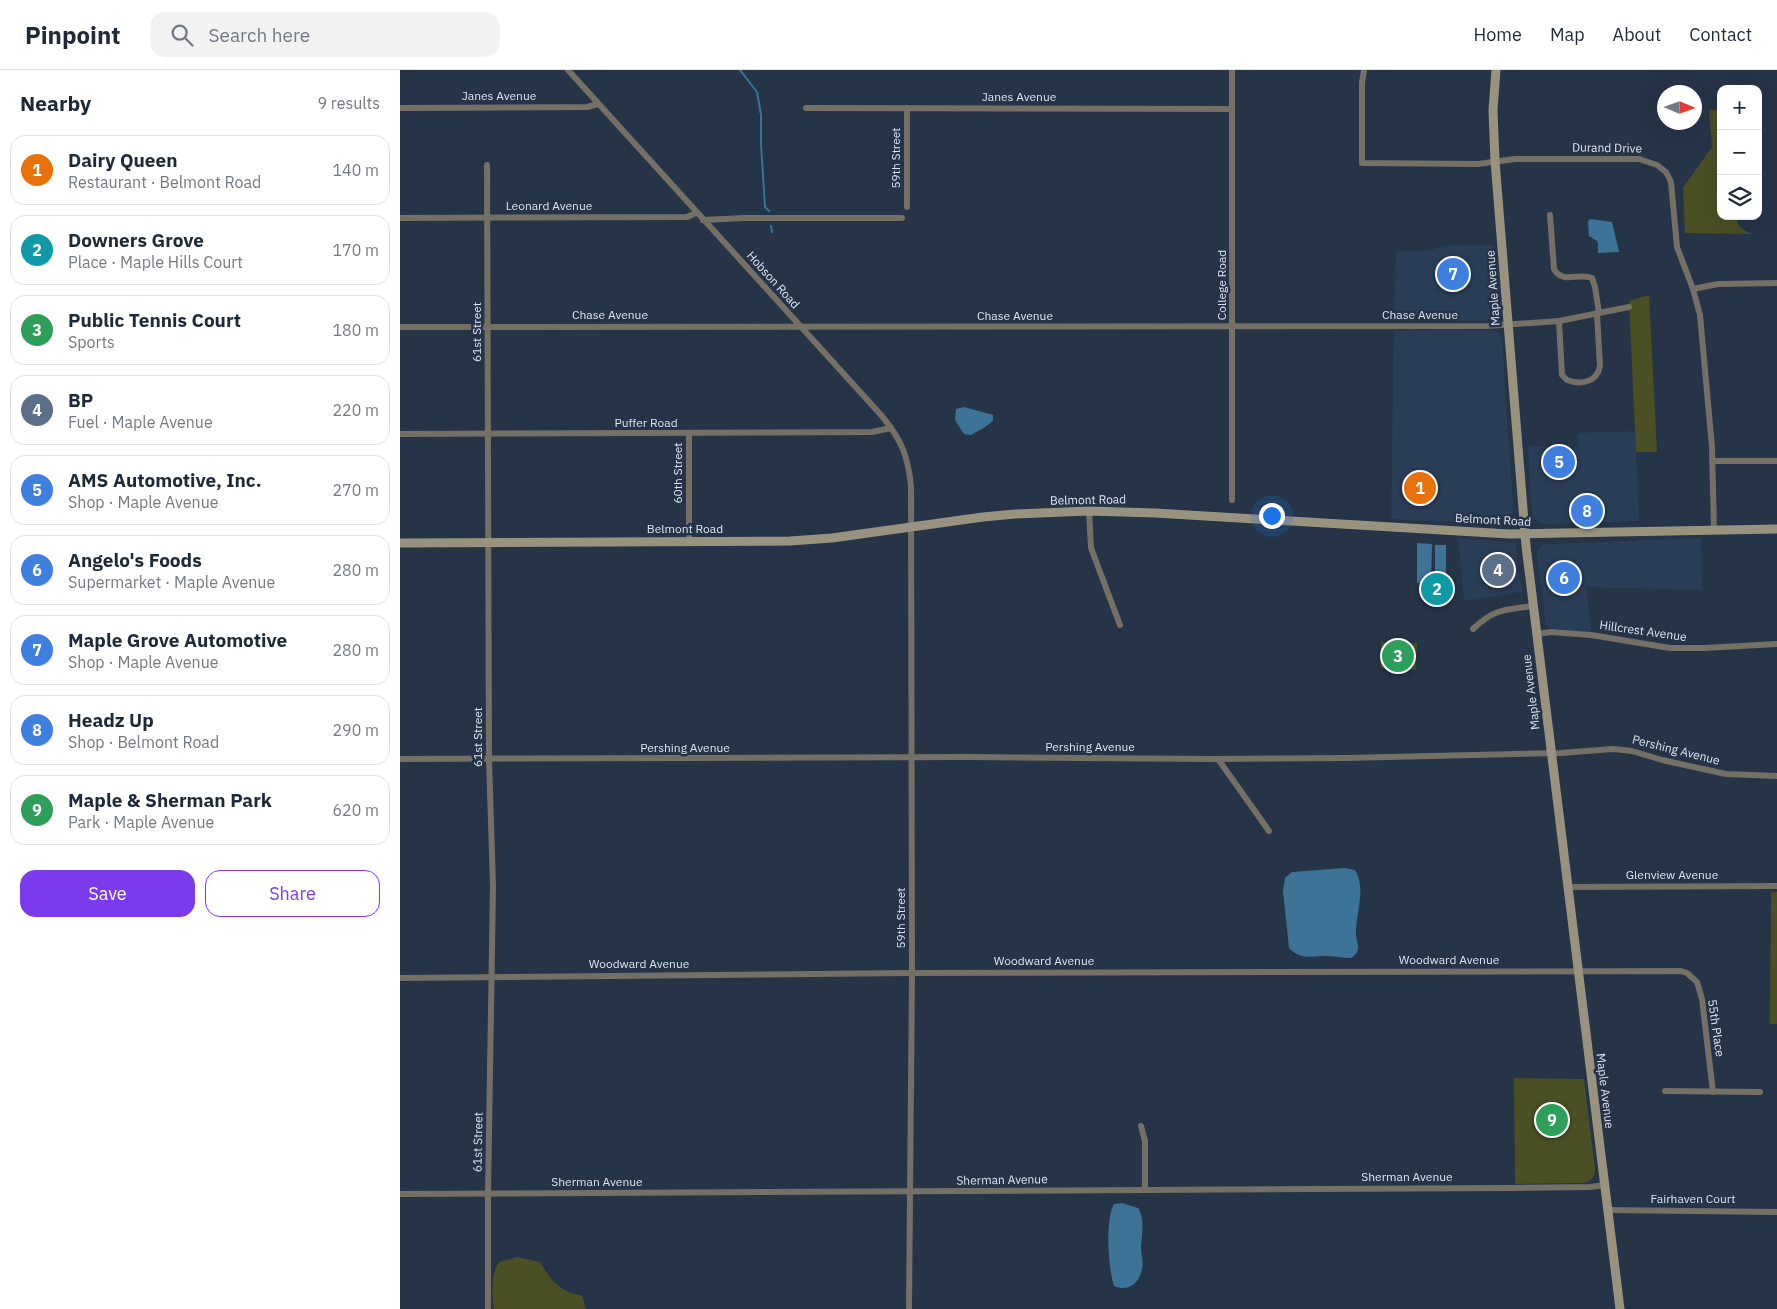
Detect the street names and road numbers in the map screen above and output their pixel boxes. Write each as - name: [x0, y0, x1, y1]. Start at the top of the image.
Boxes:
- street label: Janes Avenue: [462, 88, 537, 103]
- street label: Janes Avenue: [982, 89, 1057, 104]
- street label: 59th Street: [888, 127, 903, 189]
- street label: Durand Drive: [1572, 139, 1643, 156]
- street label: Leonard Avenue: [506, 198, 593, 213]
- street label: Hobson Road: [744, 248, 803, 311]
- street label: Maple Avenue: [1482, 249, 1503, 326]
- street label: College Road: [1214, 250, 1229, 320]
- street label: 61st Street: [469, 302, 484, 362]
- street label: Chase Avenue: [572, 307, 648, 322]
- street label: Chase Avenue: [1382, 307, 1458, 322]
- street label: Chase Avenue: [977, 308, 1053, 323]
- street label: Puffer Road: [614, 415, 678, 430]
- street label: 60th Street: [670, 442, 685, 504]
- street label: Belmont Road: [1050, 491, 1126, 508]
- street label: Belmont Road: [1455, 510, 1532, 529]
- street label: Belmont Road: [647, 521, 723, 536]
- street label: Hillcrest Avenue: [1599, 617, 1688, 644]
- street label: Maple Avenue: [1518, 653, 1543, 731]
- street label: 61st Street: [470, 707, 485, 767]
- street label: Pershing Avenue: [1631, 731, 1722, 768]
- street label: Pershing Avenue: [1045, 739, 1135, 754]
- street label: Pershing Avenue: [640, 740, 730, 755]
- street label: Glenview Avenue: [1626, 867, 1719, 882]
- street label: 59th Street: [893, 887, 908, 949]
- street label: Woodward Avenue: [1399, 952, 1500, 967]
- street label: Woodward Avenue: [994, 953, 1095, 968]
- street label: Woodward Avenue: [589, 956, 690, 971]
- street label: 55th Place: [1705, 998, 1728, 1058]
- street label: Maple Avenue: [1593, 1052, 1618, 1130]
- street label: 61st Street: [469, 1112, 486, 1172]
- street label: Sherman Avenue: [1361, 1169, 1453, 1184]
- street label: Sherman Avenue: [956, 1171, 1048, 1188]
- street label: Sherman Avenue: [551, 1174, 643, 1189]
- street label: Fairhaven Court: [1651, 1191, 1735, 1206]

